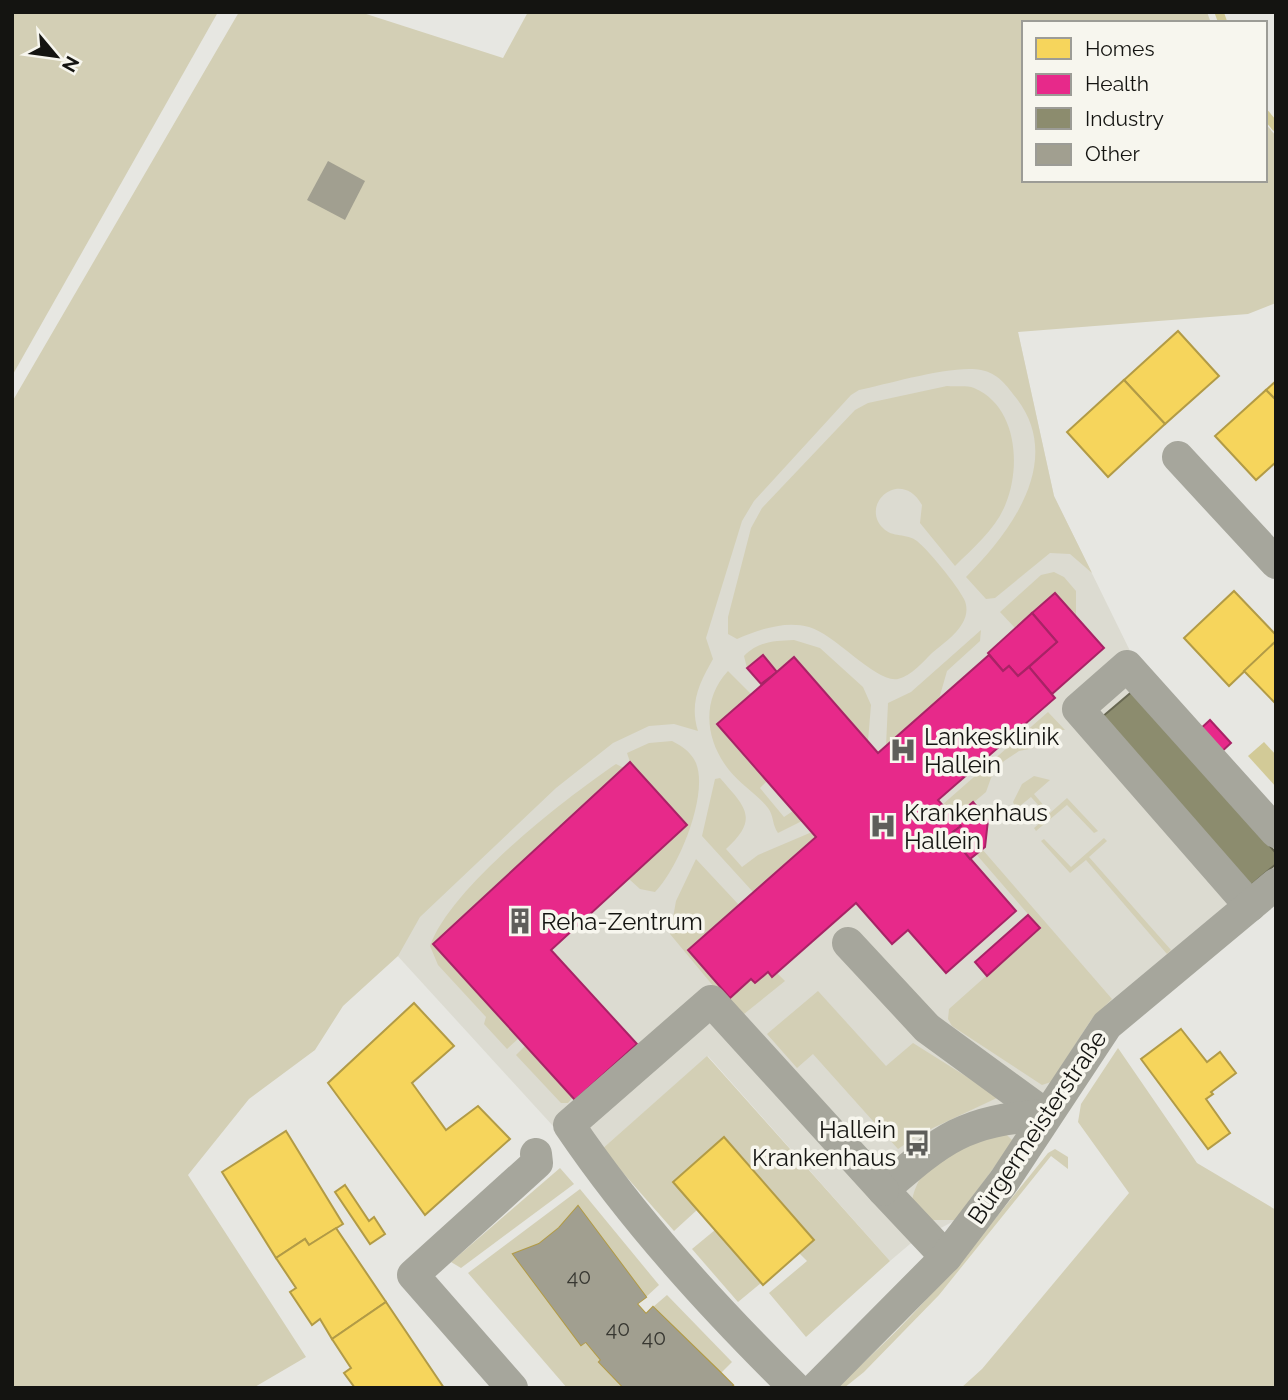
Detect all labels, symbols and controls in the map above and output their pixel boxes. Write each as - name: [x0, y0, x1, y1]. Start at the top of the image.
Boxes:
- north arrow: [21, 21, 91, 91]
- legend: [1022, 21, 1267, 182]
- text: Homes: [1085, 36, 1155, 61]
- text: N: [58, 53, 84, 76]
- text: Health: [1085, 71, 1149, 96]
- text: Industry: [1085, 106, 1164, 131]
- text: Other: [1085, 141, 1140, 166]
- place label: Lankesklinik Hallein: [924, 722, 1060, 779]
- hospital icon: Lankesklinik Hallein: [888, 735, 918, 765]
- place label: Krankenhaus Hallein: [904, 798, 1048, 855]
- hospital icon: Krankenhaus Hallein: [868, 811, 898, 841]
- building icon: Reha-Zentrum: [505, 906, 535, 936]
- place label: Reha-Zentrum: [541, 907, 703, 936]
- street label: Bürgermeisterstraße: [961, 1025, 1113, 1229]
- place label: Hallein Krankenhaus: [752, 1115, 896, 1172]
- bus stop icon: Hallein Krankenhaus: [902, 1128, 932, 1158]
- house number: 40: [567, 1264, 591, 1289]
- house number: 40: [606, 1316, 630, 1341]
- house number: 40: [642, 1325, 666, 1350]

